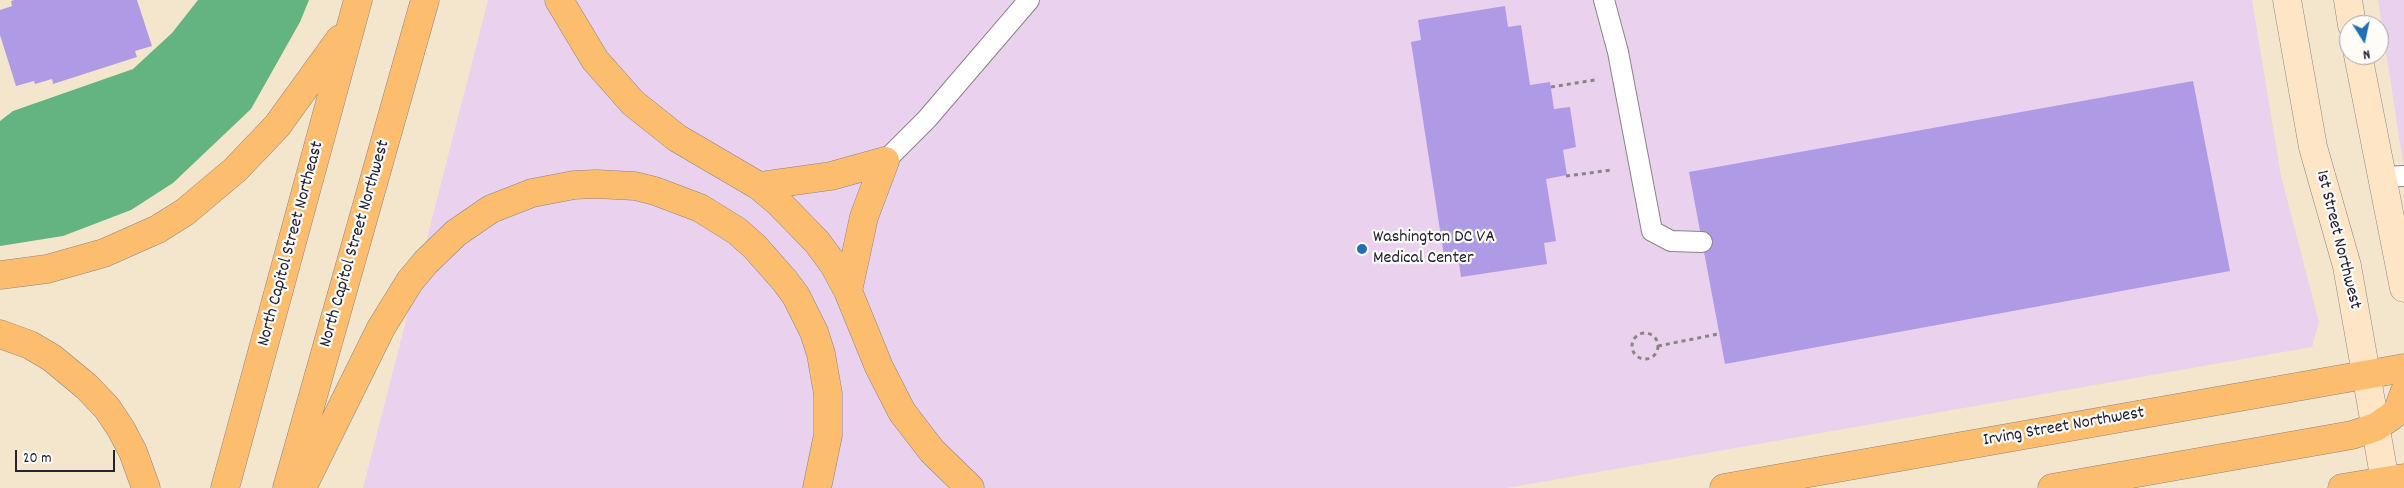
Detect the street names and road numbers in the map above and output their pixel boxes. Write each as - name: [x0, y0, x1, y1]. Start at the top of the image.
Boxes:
- street label: North Capitol Street Northwest: [316, 138, 396, 350]
- street label: North Capitol Street Northeast: [254, 139, 330, 349]
- street label: 1st Street Northwest: [2309, 168, 2365, 312]
- street label: Irving Street Northwest: [1982, 403, 2146, 453]

